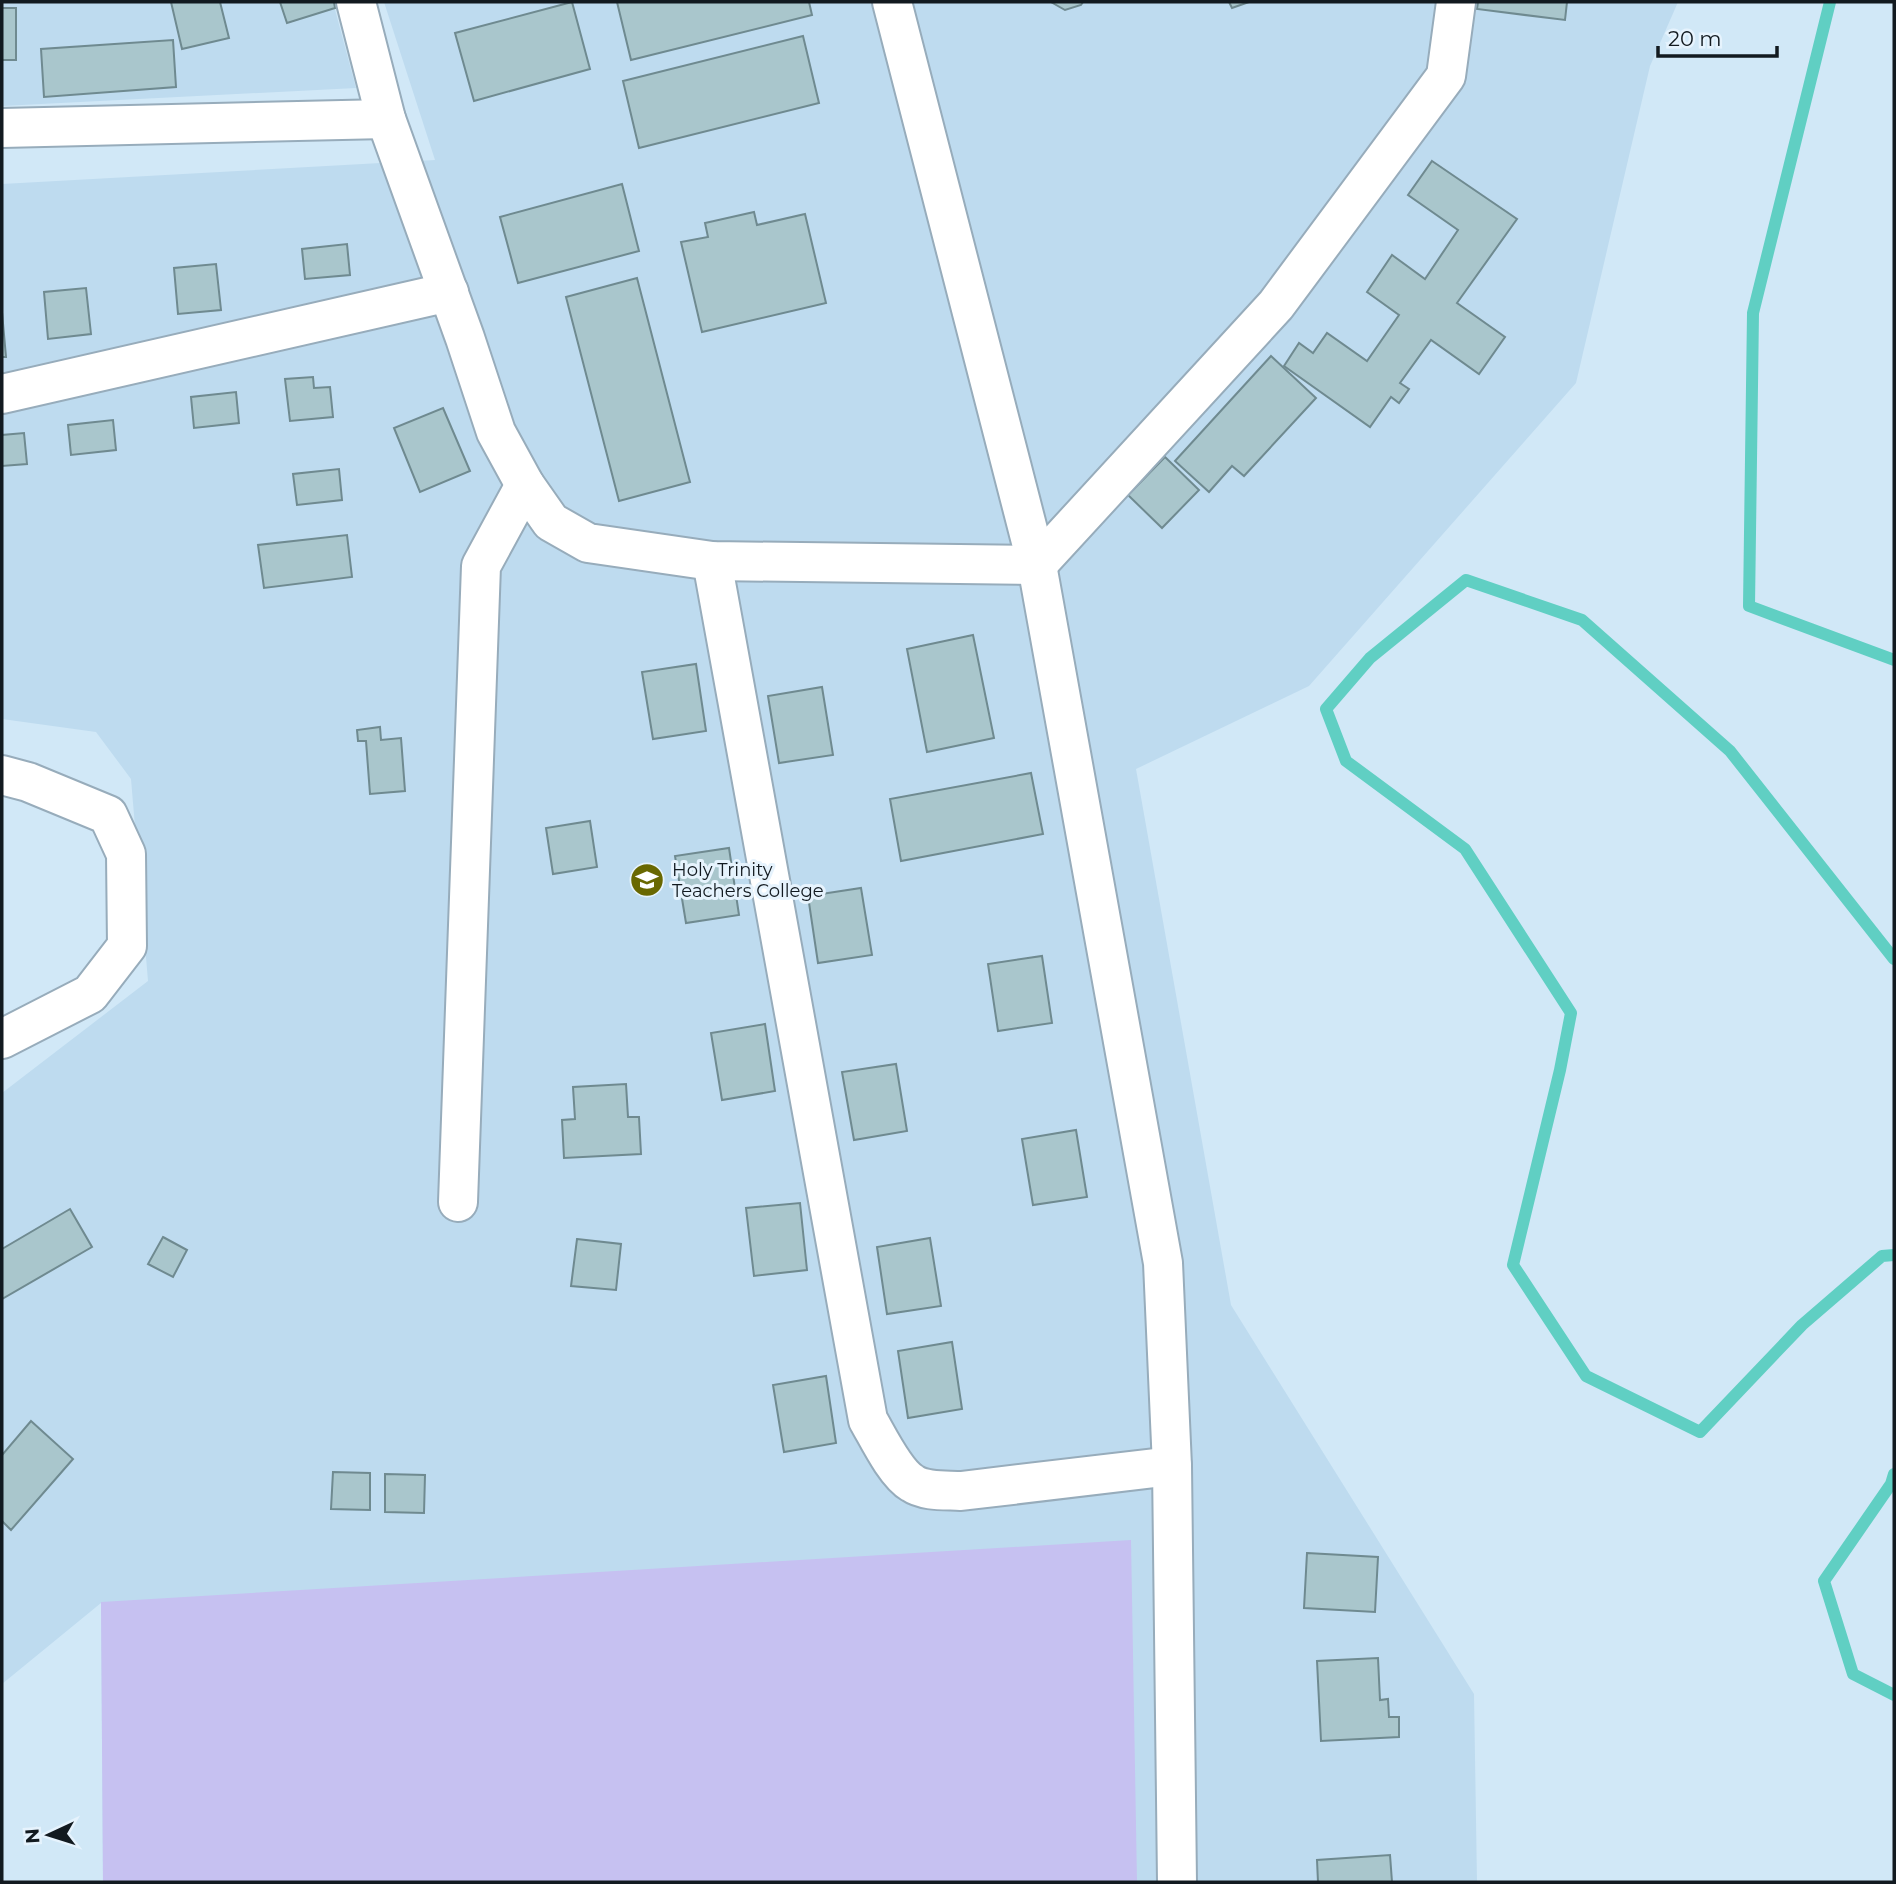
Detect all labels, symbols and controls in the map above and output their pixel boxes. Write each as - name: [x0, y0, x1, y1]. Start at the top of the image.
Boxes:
- scale bar: [1658, 14, 1777, 58]
- text: 20 m: [1668, 26, 1722, 51]
- place label: Holy Trinity Teachers College: [672, 859, 824, 902]
- school or university icon: Holy Trinity Teachers College: [628, 861, 666, 899]
- north arrow: [14, 1800, 84, 1870]
- text: N: [21, 1828, 45, 1845]

